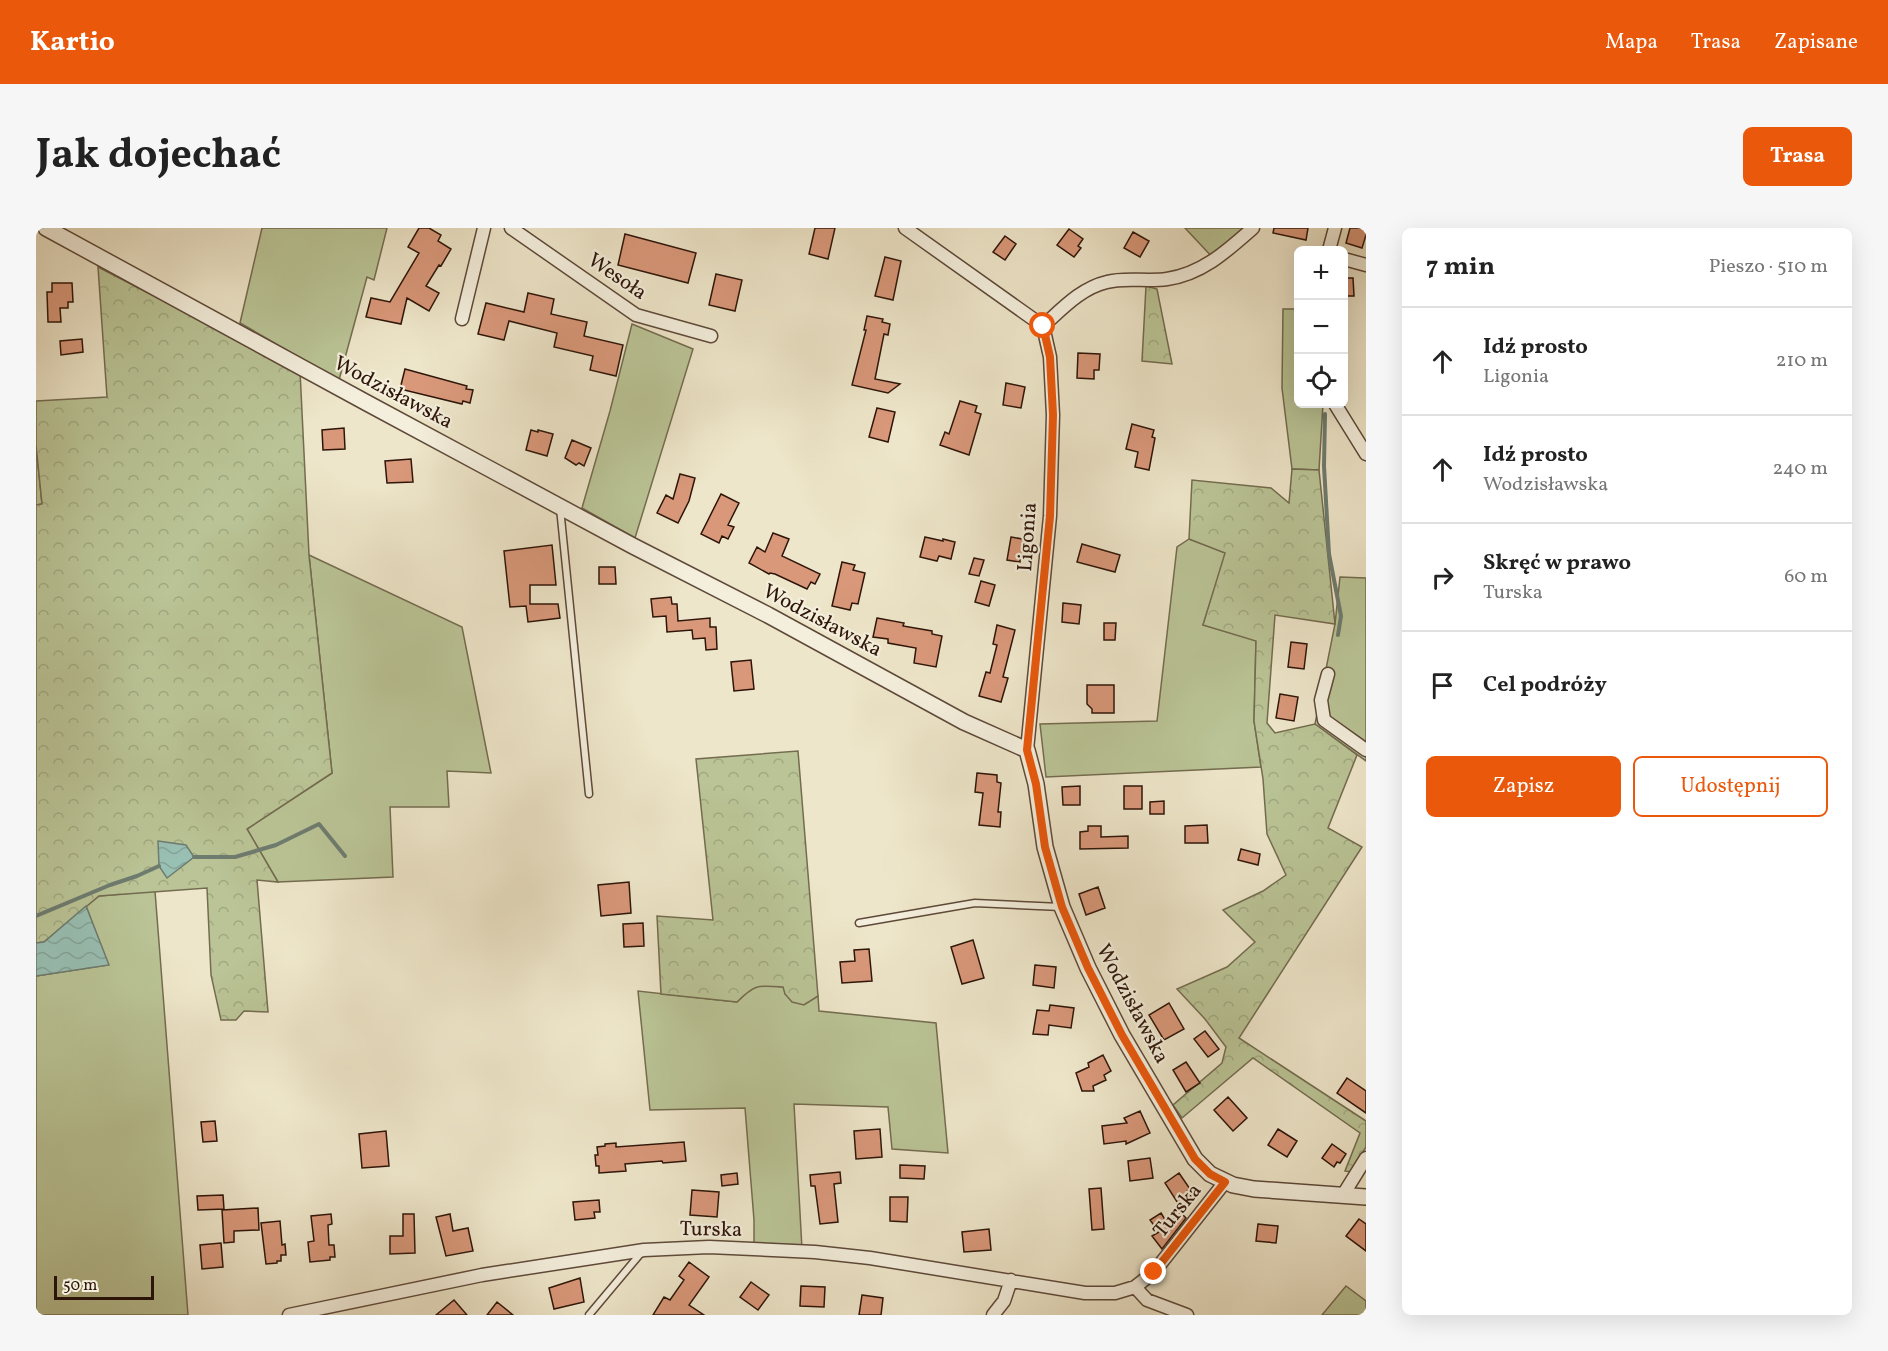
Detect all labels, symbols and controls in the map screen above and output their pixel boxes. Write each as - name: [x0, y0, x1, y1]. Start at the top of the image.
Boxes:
- text: Kartio: [30, 23, 115, 62]
- text: Mapa: [1605, 28, 1658, 57]
- text: Trasa: [1691, 28, 1741, 57]
- text: Zapisane: [1774, 28, 1858, 57]
- text: Jak dojechać: [36, 127, 281, 186]
- button: Trasa: [1743, 127, 1852, 186]
- map controls: [1294, 246, 1348, 408]
- button: +: [1294, 246, 1348, 300]
- street label: Wesoła: [582, 247, 652, 307]
- text: 7 min: [1426, 249, 1495, 285]
- text: Pieszo · 510 m: [1709, 253, 1828, 281]
- button: −: [1294, 300, 1348, 354]
- route start: [1029, 312, 1055, 338]
- text: Idź prosto: [1483, 332, 1588, 363]
- icon: ahead: [1426, 345, 1459, 378]
- text: 210 m: [1776, 347, 1828, 375]
- street label: Wodzisławska: [328, 349, 458, 437]
- button: locate: [1294, 354, 1348, 408]
- text: Ligonia: [1483, 363, 1549, 391]
- text: Idź prosto: [1483, 440, 1588, 471]
- icon: ahead: [1426, 453, 1459, 486]
- text: 240 m: [1773, 455, 1828, 483]
- text: Wodzisławska: [1483, 471, 1608, 499]
- street label: Ligonia: [1011, 501, 1045, 573]
- text: Skręć w prawo: [1483, 548, 1631, 579]
- icon: right: [1426, 561, 1459, 594]
- text: 60 m: [1784, 563, 1828, 591]
- street label: Wodzisławska: [757, 577, 887, 665]
- text: Turska: [1483, 579, 1543, 607]
- icon: arrive: [1426, 669, 1459, 702]
- text: Cel podróży: [1483, 670, 1607, 701]
- button: Zapisz: [1426, 756, 1621, 817]
- button: Udostępnij: [1633, 756, 1828, 817]
- street label: Wodzisławska: [1088, 939, 1176, 1069]
- street label: Turska: [1147, 1177, 1209, 1245]
- street label: Turska: [679, 1215, 743, 1245]
- route end: [1140, 1258, 1166, 1284]
- scale bar: [54, 1273, 154, 1300]
- text: 50 m: [63, 1275, 97, 1297]

